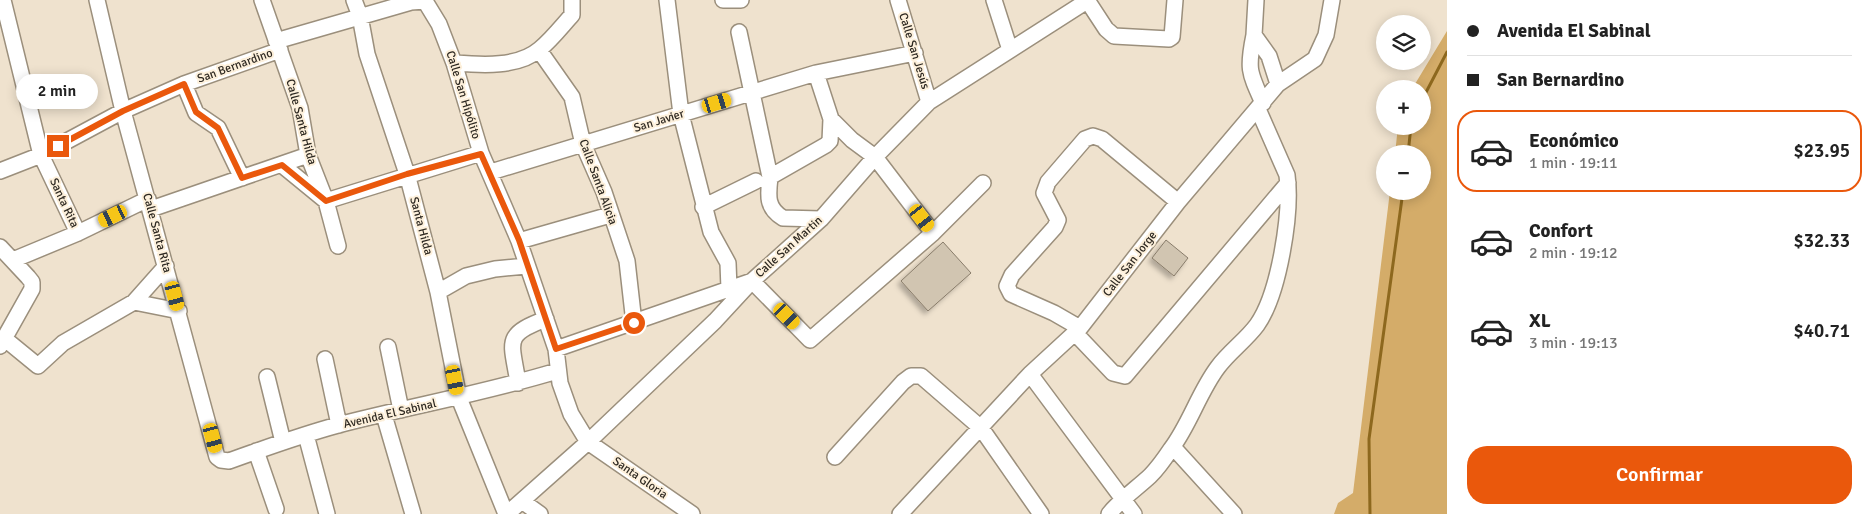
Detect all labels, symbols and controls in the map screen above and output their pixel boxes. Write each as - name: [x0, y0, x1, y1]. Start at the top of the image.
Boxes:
- street label: Calle San Jesús: [895, 11, 933, 91]
- map controls: [1376, 15, 1431, 200]
- button: layers: [1376, 15, 1431, 70]
- text: Avenida El Sabinal: [1497, 19, 1651, 43]
- street label: San Bernardino: [195, 45, 275, 87]
- street label: Calle San Hipólito: [442, 49, 484, 141]
- text: San Bernardino: [1497, 68, 1624, 92]
- callout: 2 min: [17, 74, 99, 108]
- street label: Calle Santa Hilda: [282, 77, 320, 167]
- button: +: [1376, 80, 1431, 135]
- text: 2 min: [38, 81, 76, 101]
- car: [700, 91, 733, 115]
- street label: San Javier: [632, 106, 687, 136]
- icon: car: [1469, 129, 1514, 174]
- text: Económico: [1529, 129, 1619, 153]
- route end: [47, 135, 69, 157]
- street label: Calle Santa Alicia: [576, 137, 620, 227]
- text: $23.95: [1793, 139, 1850, 163]
- button: −: [1376, 145, 1431, 200]
- text: 1 min · 19:11: [1529, 153, 1618, 173]
- street label: Santa Rita: [46, 176, 82, 230]
- street label: Calle Santa Rita: [139, 192, 175, 274]
- street label: Santa Hilda: [406, 195, 436, 257]
- car: [906, 202, 937, 234]
- car: [96, 203, 129, 229]
- street label: Calle San Martin: [752, 213, 826, 281]
- icon: car: [1469, 219, 1514, 264]
- text: Confort: [1529, 219, 1593, 243]
- street label: Calle San Jorge: [1100, 228, 1160, 300]
- text: $32.33: [1793, 229, 1850, 253]
- text: 2 min · 19:12: [1529, 243, 1618, 263]
- car: [163, 280, 186, 312]
- car: [771, 300, 802, 332]
- icon: car: [1469, 309, 1514, 354]
- text: XL: [1529, 309, 1551, 333]
- route start: [623, 312, 645, 334]
- text: $40.71: [1793, 319, 1850, 343]
- text: 3 min · 19:13: [1529, 333, 1618, 353]
- car: [444, 364, 465, 396]
- street label: Avenida El Sabinal: [342, 396, 438, 432]
- car: [201, 422, 224, 454]
- button: Confirmar: [1467, 446, 1852, 504]
- street label: Santa Gloria: [610, 454, 670, 502]

